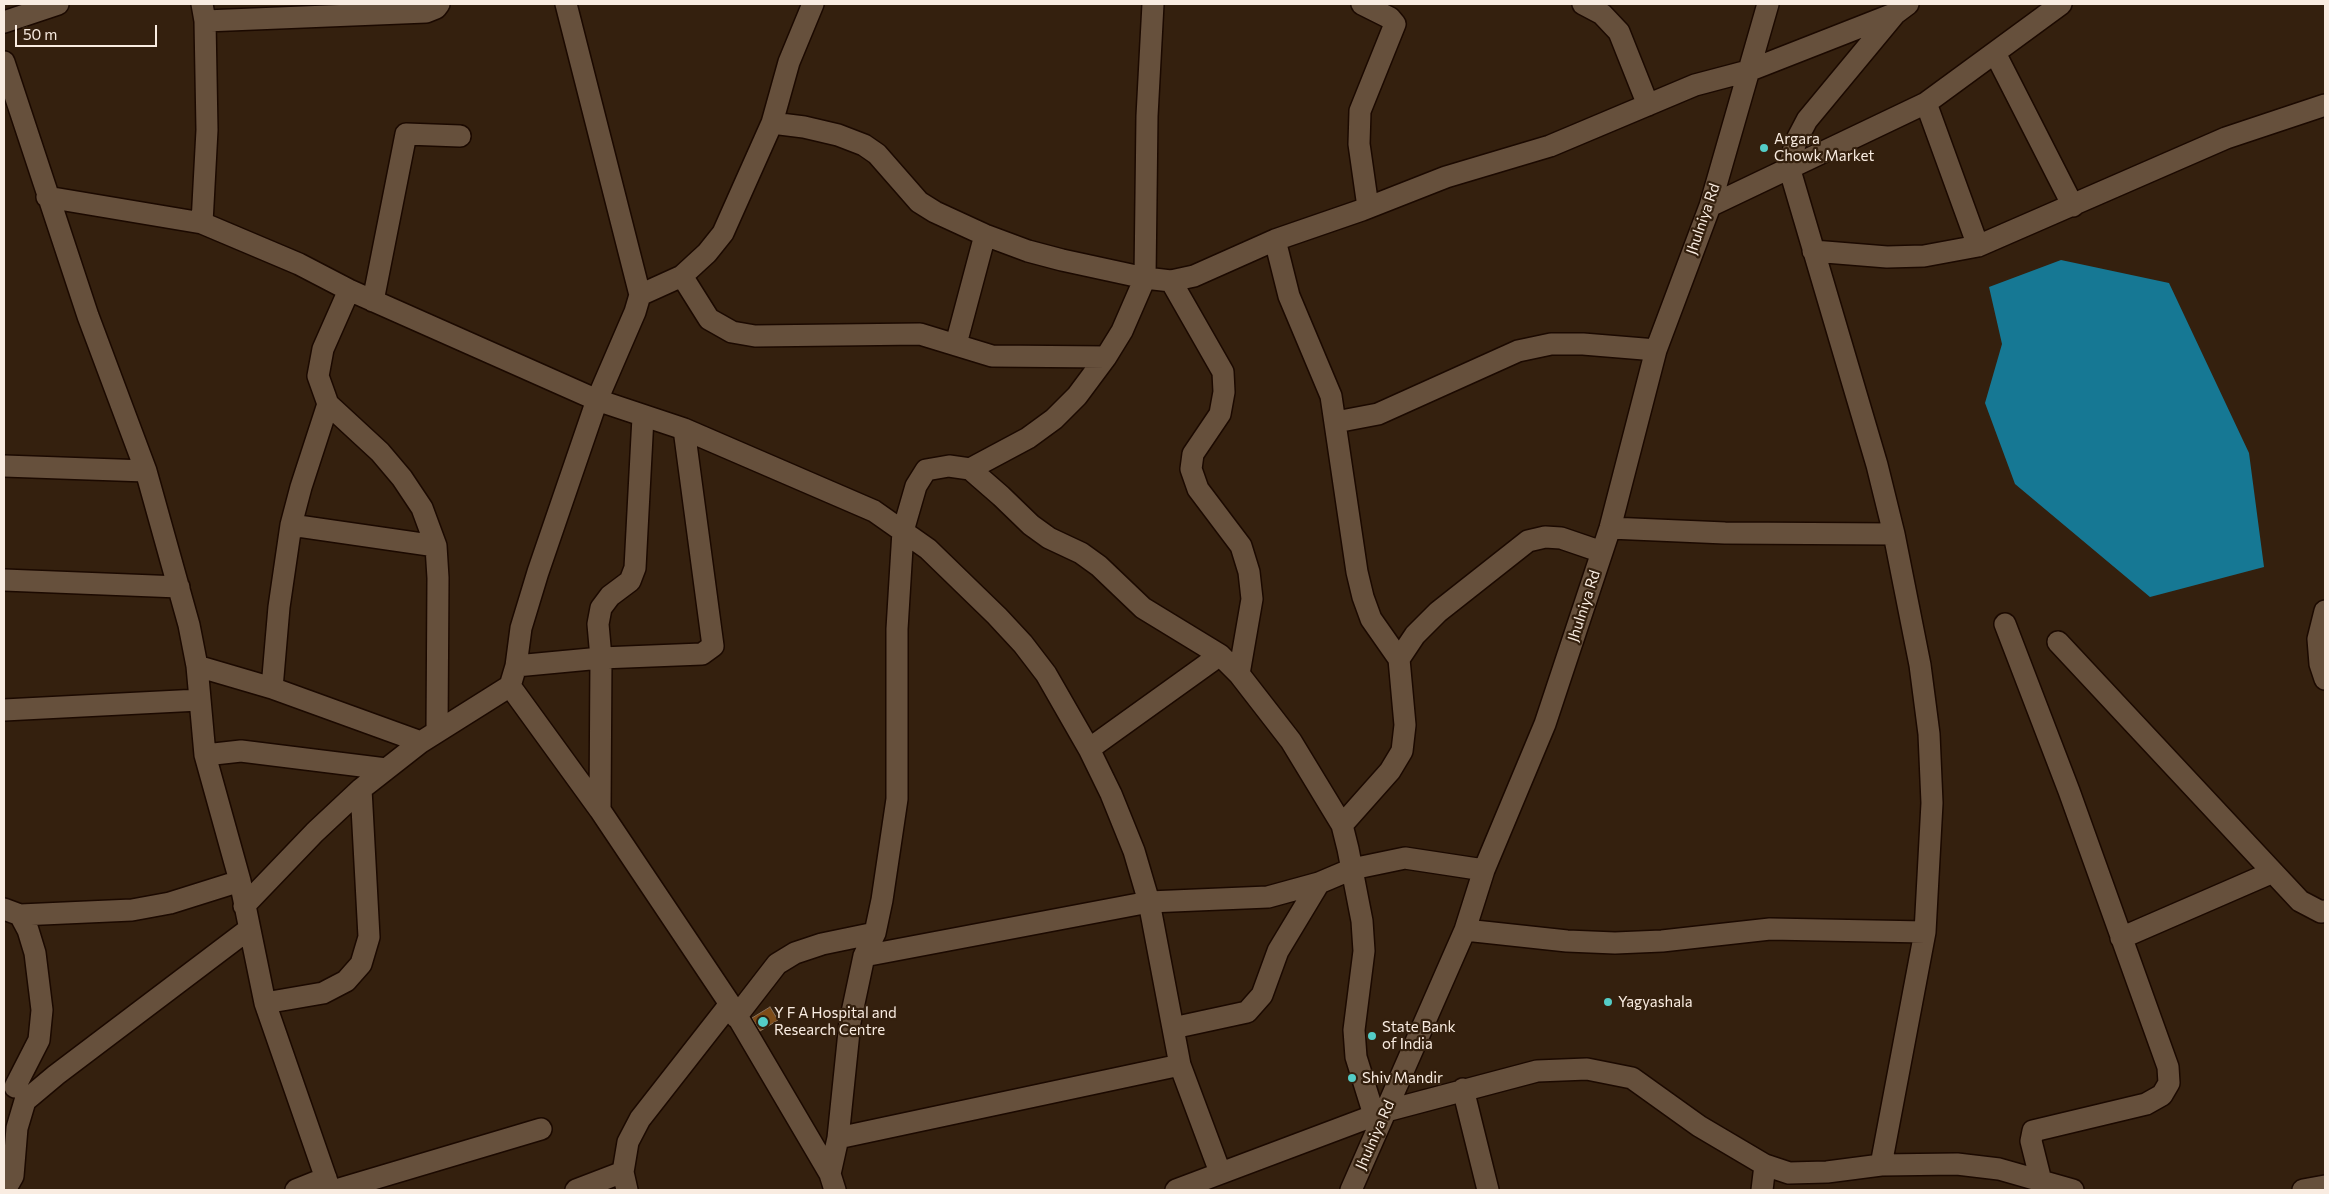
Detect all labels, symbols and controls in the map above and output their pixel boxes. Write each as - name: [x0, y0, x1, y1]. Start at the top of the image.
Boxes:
- scale bar: [18, 15, 160, 47]
- text: 50 m: [23, 25, 57, 43]
- place label: Argara Chowk Market: [1774, 130, 1874, 165]
- marker: Argara Chowk Market: [1758, 142, 1770, 154]
- street label: Jhulniya Rd: [1682, 181, 1724, 257]
- street label: Jhulniya Rd: [1564, 568, 1604, 644]
- place label: Yagyashala: [1618, 993, 1693, 1011]
- marker: Yagyashala: [1602, 996, 1614, 1008]
- place label: Y F A Hospital and Research Centre: [774, 1004, 897, 1039]
- marker: Y F A Hospital and Research Centre: [756, 1015, 770, 1029]
- place label: State Bank of India: [1382, 1018, 1456, 1053]
- marker: State Bank of India: [1366, 1030, 1378, 1042]
- place label: Shiv Mandir: [1362, 1069, 1443, 1087]
- marker: Shiv Mandir: [1346, 1072, 1358, 1084]
- street label: Jhulniya Rd: [1352, 1097, 1398, 1173]

